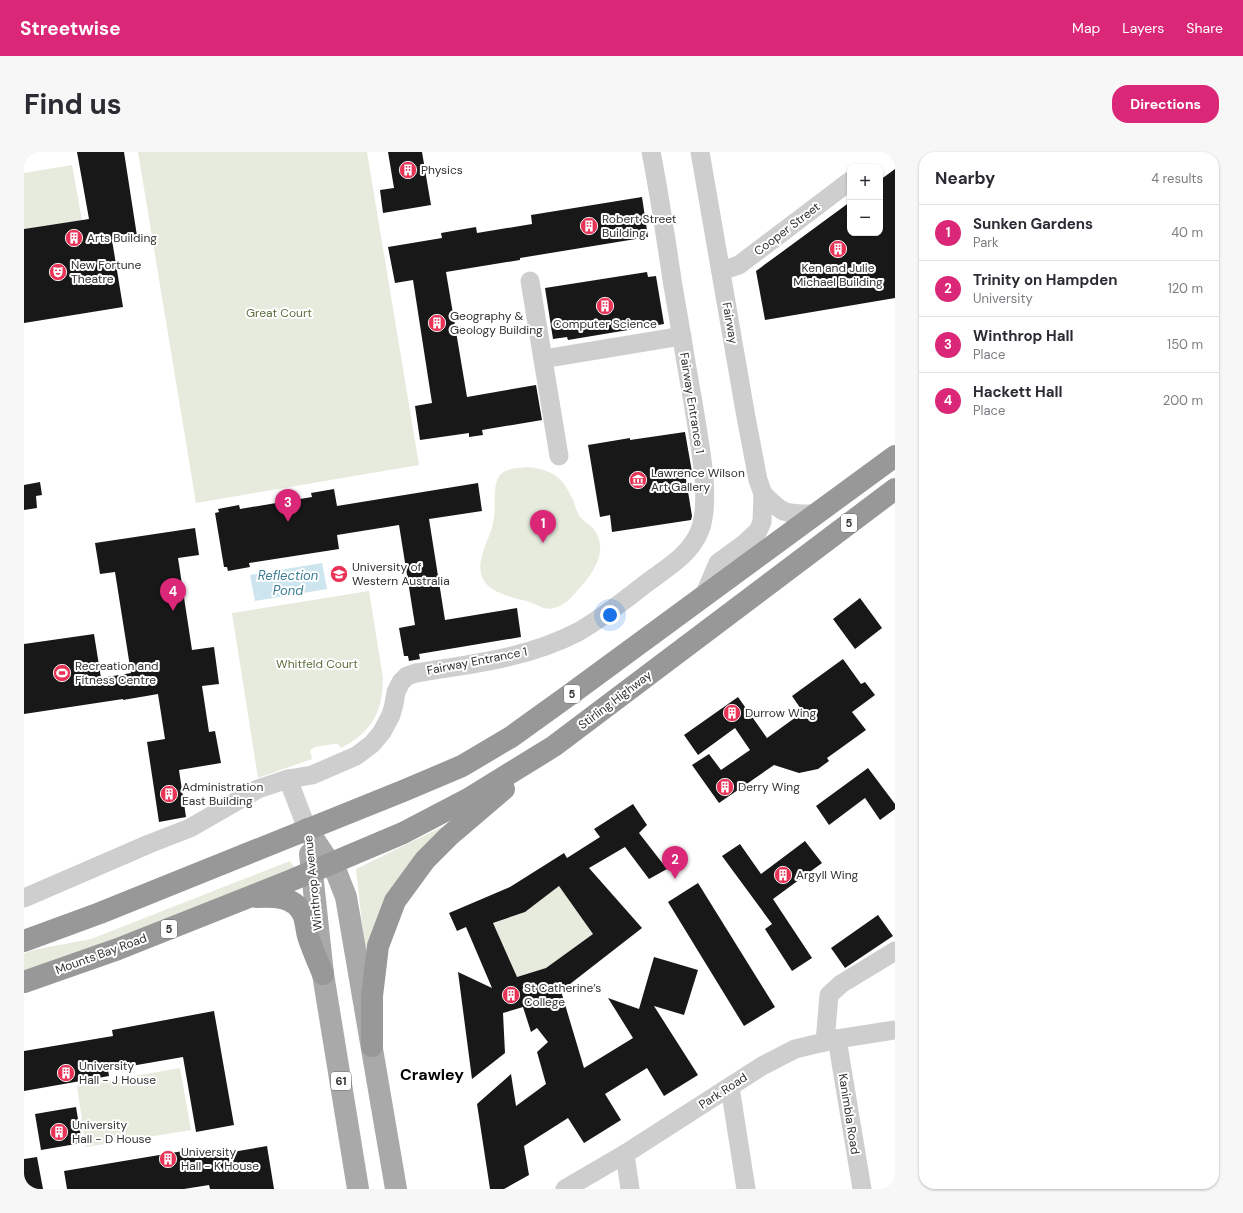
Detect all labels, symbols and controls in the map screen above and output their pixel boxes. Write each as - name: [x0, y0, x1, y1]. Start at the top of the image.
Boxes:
- text: Streetwise: [20, 16, 121, 41]
- text: Map: [1072, 19, 1100, 37]
- text: Layers: [1122, 19, 1164, 37]
- text: Share: [1186, 19, 1223, 37]
- button: Directions: [1112, 85, 1219, 123]
- text: Find us: [24, 86, 122, 123]
- building icon: Physics: [398, 160, 418, 180]
- place label: Physics: [421, 162, 463, 178]
- map controls: [847, 164, 883, 236]
- button: +: [847, 164, 883, 200]
- text: Nearby: [935, 167, 995, 189]
- text: 4 results: [1151, 170, 1203, 187]
- street label: Cooper Street: [751, 199, 824, 259]
- button: −: [847, 200, 883, 236]
- place label: Robert Street Building: [602, 211, 677, 241]
- text: Sunken Gardens: [973, 214, 1093, 234]
- building icon: Robert Street Building: [579, 216, 599, 236]
- text: 1: [946, 224, 950, 241]
- text: 40 m: [1171, 224, 1203, 241]
- building icon: Arts Building: [64, 228, 84, 248]
- place label: Arts Building: [87, 230, 157, 246]
- text: Park: [973, 234, 999, 251]
- building icon: Ken and Julie Michael Building: [828, 239, 848, 259]
- place label: New Fortune Theatre: [71, 257, 141, 287]
- place label: Ken and Julie Michael Building: [793, 260, 883, 290]
- theatre icon: New Fortune Theatre: [48, 262, 68, 282]
- text: Trinity on Hampden: [973, 270, 1117, 290]
- text: 2: [944, 280, 952, 297]
- text: 120 m: [1168, 280, 1203, 297]
- text: University: [973, 290, 1033, 307]
- building icon: Computer Science: [595, 296, 615, 316]
- street label: Fairway: [718, 301, 742, 345]
- park label: Great Court: [246, 305, 312, 321]
- place label: Geography & Geology Building: [450, 308, 543, 338]
- building icon: Geography & Geology Building: [427, 313, 447, 333]
- place label: Computer Science: [553, 316, 657, 332]
- text: Winthrop Hall: [973, 326, 1073, 346]
- text: 3: [944, 336, 952, 353]
- text: 150 m: [1167, 336, 1203, 353]
- text: Place: [973, 346, 1005, 363]
- street label: Fairway Entrance 1: [676, 351, 708, 455]
- text: Hackett Hall: [973, 382, 1063, 402]
- text: 4: [944, 392, 952, 409]
- text: 200 m: [1163, 392, 1203, 409]
- text: Place: [973, 402, 1005, 419]
- place label: Lawrence Wilson Art Gallery: [651, 465, 745, 495]
- museum icon: Lawrence Wilson Art Gallery: [628, 470, 648, 490]
- pin: 3: [275, 489, 301, 522]
- pin: 1: [530, 510, 556, 543]
- road number: 5: [841, 514, 857, 532]
- place label: University of Western Australia: [352, 559, 450, 589]
- school or university icon: University of Western Australia: [329, 564, 349, 584]
- water label: Reflection Pond: [258, 567, 318, 599]
- pin: 4: [160, 578, 186, 611]
- your location: [600, 605, 620, 625]
- street label: Fairway Entrance 1: [425, 643, 529, 679]
- park label: Whitfeld Court: [276, 656, 358, 672]
- place label: Recreation and Fitness Centre: [75, 658, 159, 688]
- sports icon: Recreation and Fitness Centre: [52, 663, 72, 683]
- street label: Stirling Highway: [575, 667, 655, 733]
- road number: 5: [564, 685, 580, 703]
- building icon: Durrow Wing: [722, 703, 742, 723]
- place label: Durrow Wing: [745, 705, 816, 721]
- building icon: Derry Wing: [715, 777, 735, 797]
- place label: Administration East Building: [182, 779, 263, 809]
- place label: Derry Wing: [738, 779, 800, 795]
- building icon: Administration East Building: [159, 784, 179, 804]
- street label: Winthrop Avenue: [300, 834, 326, 931]
- pin: 2: [662, 846, 688, 879]
- building icon: Argyll Wing: [773, 865, 793, 885]
- place label: Argyll Wing: [796, 867, 859, 883]
- road number: 5: [161, 920, 177, 938]
- street label: Mounts Bay Road: [53, 930, 149, 978]
- place label: St Catherine’s College: [524, 980, 601, 1010]
- building icon: St Catherine’s College: [501, 985, 521, 1005]
- place label: University Hall - J House: [79, 1058, 156, 1088]
- building icon: University Hall - J House: [56, 1063, 76, 1083]
- district label: Crawley: [400, 1064, 464, 1085]
- street label: Park Road: [696, 1069, 750, 1113]
- road number: 61: [331, 1072, 351, 1090]
- street label: Kanimbla Road: [835, 1072, 863, 1156]
- place label: University Hall - D House: [72, 1117, 152, 1147]
- building icon: University Hall - D House: [49, 1122, 69, 1142]
- place label: University Hall - K House: [181, 1144, 259, 1174]
- building icon: University Hall - K House: [158, 1149, 178, 1169]

